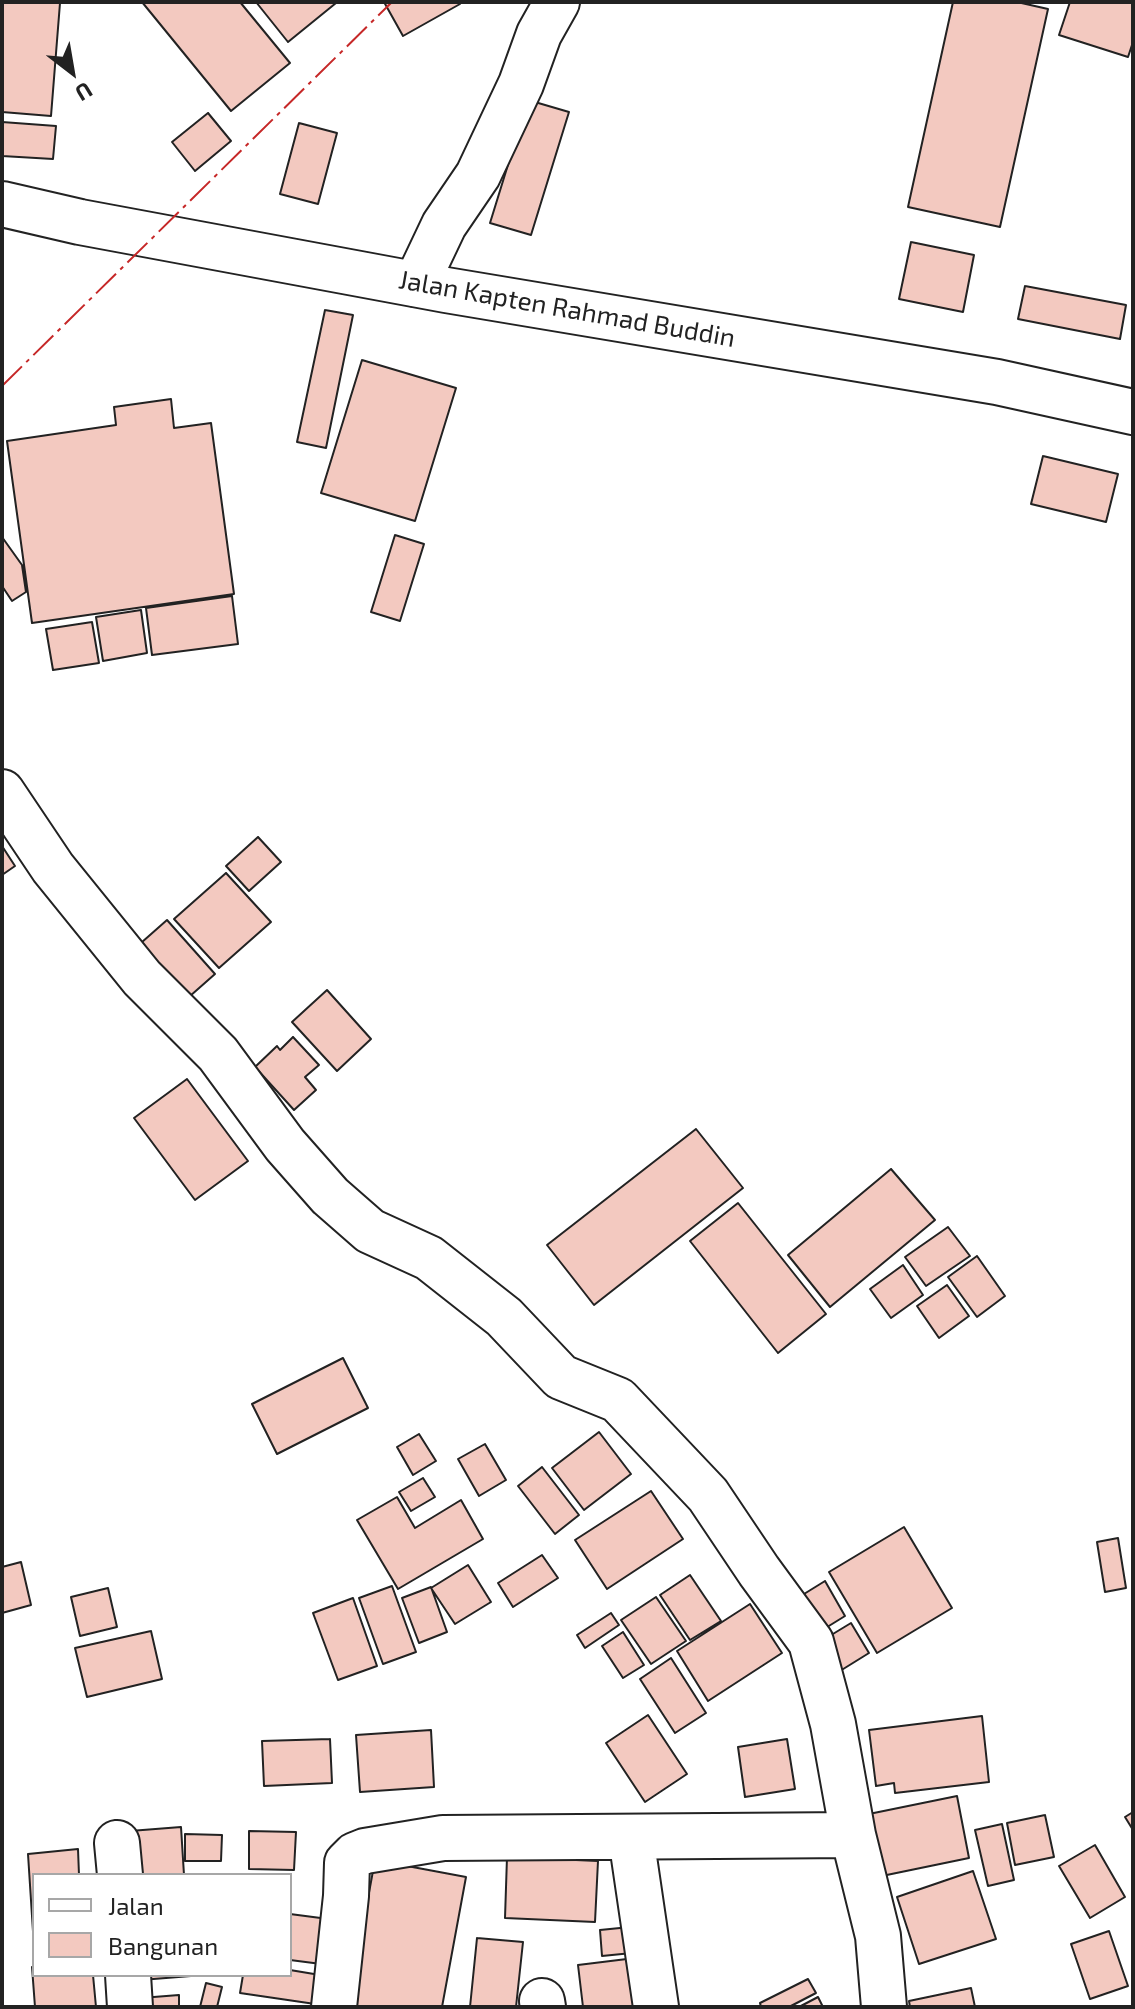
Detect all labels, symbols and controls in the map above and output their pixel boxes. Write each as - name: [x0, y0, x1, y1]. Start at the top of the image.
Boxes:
- north arrow: [32, 32, 112, 112]
- text: U: [71, 78, 98, 108]
- street label: Jalan Kapten Rahmad Buddin: [396, 264, 738, 354]
- legend: [32, 1873, 292, 1977]
- text: Jalan: [108, 1891, 164, 1920]
- text: Bangunan: [108, 1931, 218, 1960]

